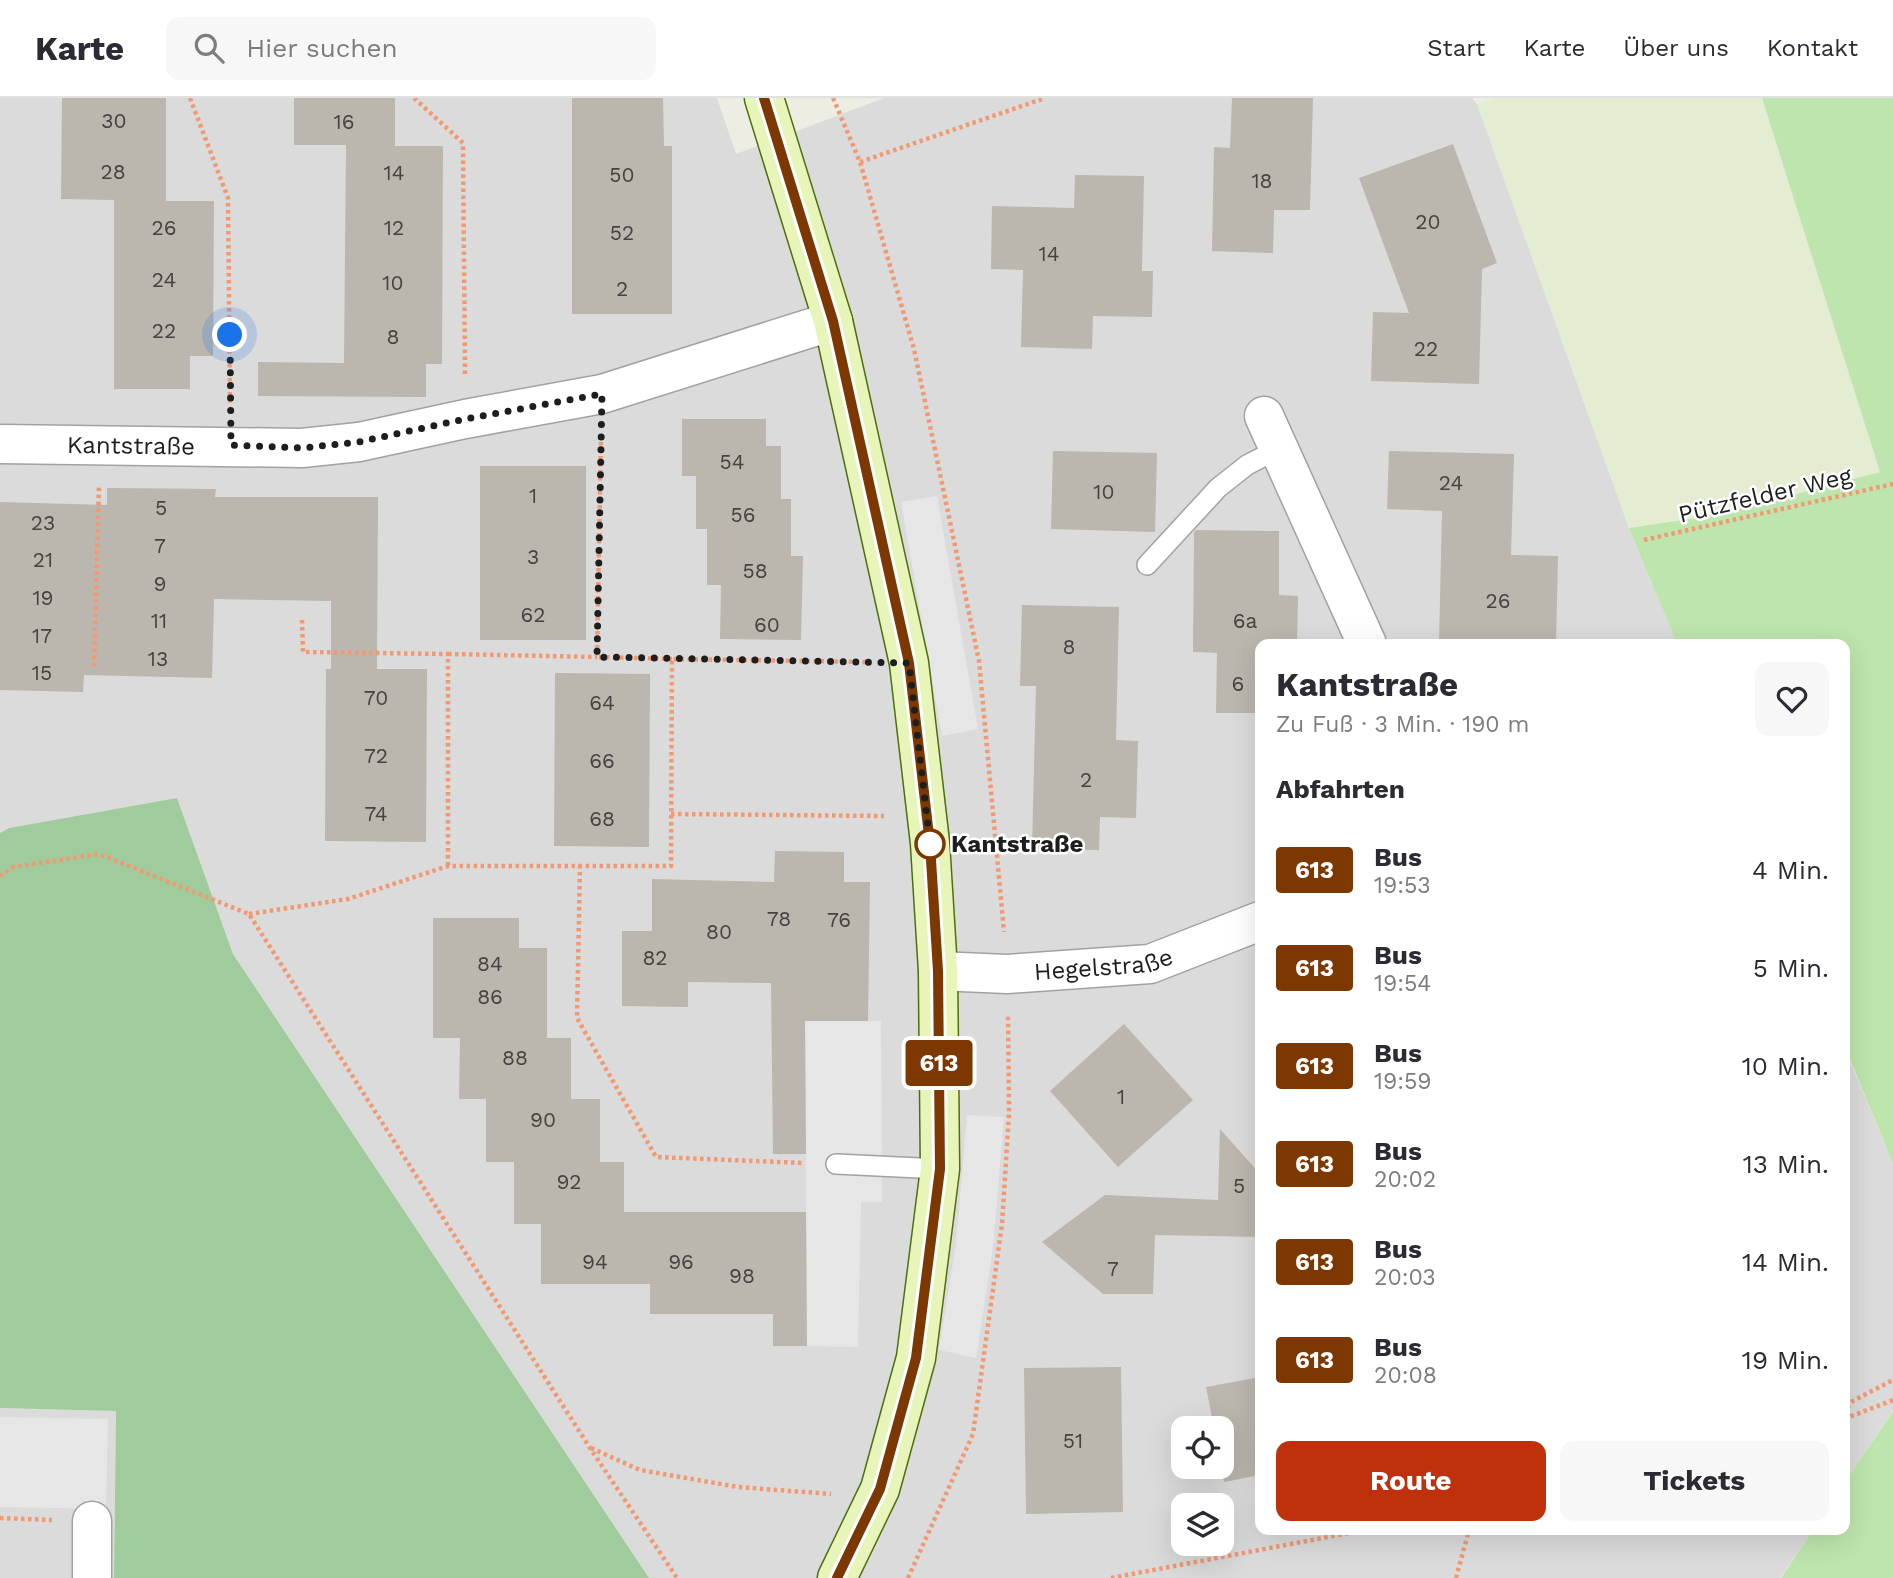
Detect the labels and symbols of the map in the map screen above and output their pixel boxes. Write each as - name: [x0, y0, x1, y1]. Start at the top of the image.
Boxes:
- house number: 30: [101, 108, 127, 133]
- house number: 16: [334, 109, 354, 134]
- house number: 28: [100, 159, 126, 184]
- house number: 14: [383, 160, 405, 185]
- house number: 50: [609, 162, 635, 187]
- house number: 18: [1251, 168, 1273, 193]
- house number: 20: [1415, 209, 1441, 234]
- house number: 26: [151, 215, 177, 240]
- house number: 12: [384, 215, 404, 240]
- house number: 52: [610, 220, 634, 245]
- house number: 14: [1038, 241, 1060, 266]
- house number: 24: [152, 267, 176, 292]
- house number: 10: [382, 270, 404, 295]
- house number: 2: [616, 276, 628, 301]
- your location: [212, 317, 247, 352]
- house number: 22: [152, 318, 176, 343]
- house number: 8: [387, 324, 399, 349]
- house number: 22: [1414, 336, 1438, 361]
- street label: Kantstraße: [67, 431, 195, 461]
- house number: 54: [719, 449, 745, 474]
- street label: Pützfelder Weg: [1676, 461, 1855, 529]
- house number: 24: [1439, 470, 1463, 495]
- house number: 10: [1093, 479, 1115, 504]
- house number: 1: [529, 483, 537, 508]
- house number: 5: [155, 495, 167, 520]
- house number: 56: [731, 502, 756, 527]
- house number: 23: [31, 510, 55, 535]
- house number: 7: [154, 533, 166, 558]
- house number: 3: [527, 544, 539, 569]
- house number: 21: [33, 547, 53, 572]
- house number: 58: [742, 558, 768, 583]
- house number: 9: [154, 571, 166, 596]
- house number: 19: [32, 585, 54, 610]
- house number: 26: [1485, 588, 1511, 613]
- house number: 62: [520, 602, 546, 627]
- house number: 11: [151, 608, 167, 633]
- house number: 6a: [1233, 608, 1257, 633]
- house number: 60: [754, 612, 780, 637]
- house number: 17: [32, 623, 52, 648]
- house number: 8: [1063, 634, 1075, 659]
- house number: 13: [148, 646, 168, 671]
- house number: 15: [32, 660, 52, 685]
- house number: 6: [1232, 671, 1244, 696]
- house number: 70: [364, 685, 388, 710]
- house number: 64: [589, 690, 615, 715]
- house number: 72: [364, 743, 388, 768]
- house number: 66: [589, 748, 615, 773]
- house number: 2: [1080, 767, 1092, 792]
- house number: 74: [364, 801, 388, 826]
- house number: 68: [589, 806, 615, 831]
- marker: Kantstraße: [915, 829, 945, 859]
- place label: Kantstraße: [951, 830, 1084, 858]
- house number: 78: [767, 906, 791, 931]
- house number: 76: [827, 907, 851, 932]
- house number: 80: [706, 919, 732, 944]
- street label: Hegelstraße: [1033, 942, 1177, 986]
- house number: 82: [642, 945, 668, 970]
- house number: 84: [477, 951, 503, 976]
- house number: 86: [477, 984, 503, 1009]
- line badge: 613: [899, 1040, 979, 1086]
- house number: 88: [502, 1045, 528, 1070]
- house number: 1: [1117, 1084, 1125, 1109]
- house number: 90: [530, 1107, 556, 1132]
- house number: 92: [556, 1169, 582, 1194]
- house number: 5: [1233, 1173, 1245, 1198]
- house number: 94: [582, 1249, 608, 1274]
- house number: 96: [668, 1249, 694, 1274]
- house number: 7: [1107, 1256, 1119, 1281]
- house number: 98: [729, 1263, 755, 1288]
- house number: 51: [1063, 1428, 1083, 1453]

